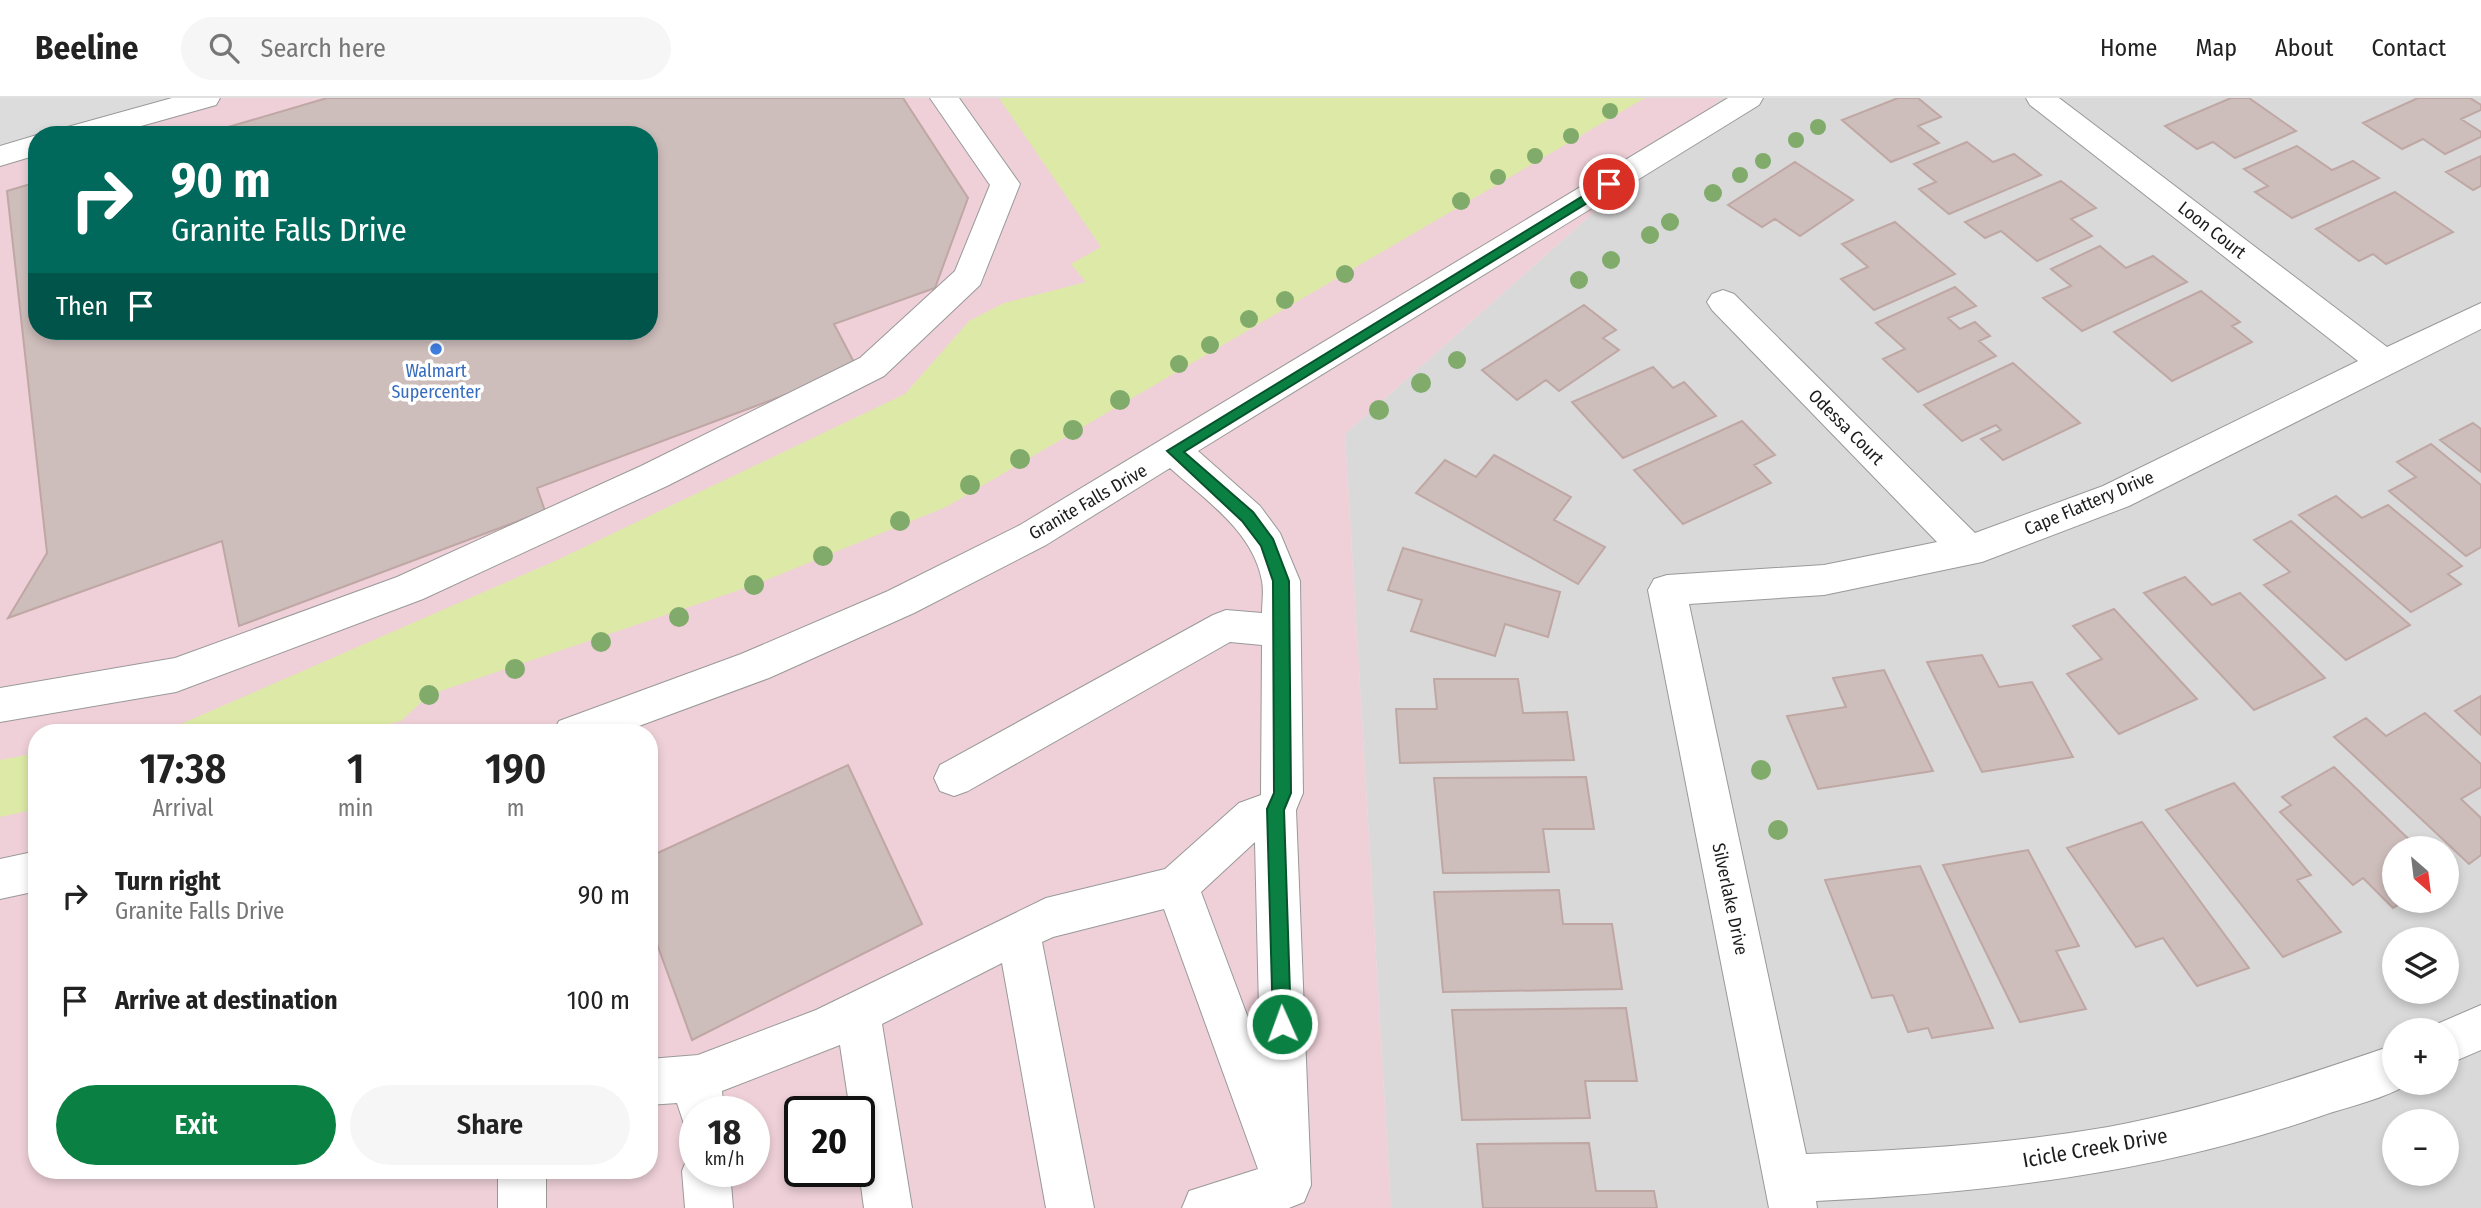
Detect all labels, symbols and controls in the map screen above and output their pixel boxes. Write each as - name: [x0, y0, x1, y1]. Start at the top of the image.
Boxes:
- search box: [181, 17, 671, 80]
- text: Beeline: [35, 28, 139, 68]
- icon: search: [205, 29, 243, 67]
- text: Search here: [261, 33, 386, 64]
- text: Home: [2100, 34, 2157, 62]
- text: Map: [2195, 34, 2237, 62]
- text: About: [2275, 34, 2333, 62]
- text: Contact: [2371, 34, 2446, 62]
- text: 90 m: [171, 151, 271, 210]
- icon: right: [56, 154, 147, 245]
- pin: [1579, 154, 1639, 214]
- icon: arrive: [1590, 165, 1628, 203]
- street label: Loon Court: [2174, 197, 2250, 263]
- text: Granite Falls Drive: [171, 211, 407, 249]
- icon: arrive: [122, 287, 160, 325]
- text: Then: [56, 291, 108, 322]
- marker: Walmart Supercenter: [428, 341, 444, 357]
- place label: Walmart Supercenter: [391, 360, 481, 403]
- street label: Odessa Court: [1804, 385, 1888, 469]
- street label: Granite Falls Drive: [1025, 459, 1151, 545]
- street label: Cape Flattery Drive: [2021, 466, 2157, 540]
- text: 17:38: [140, 744, 226, 794]
- text: 1: [347, 744, 364, 794]
- text: 190: [485, 744, 546, 794]
- text: Arrival: [152, 794, 213, 822]
- text: min: [338, 794, 373, 822]
- text: m: [507, 794, 525, 822]
- north arrow: [2382, 836, 2459, 914]
- map controls: [2382, 836, 2459, 1186]
- street label: Silverlake Drive: [1707, 841, 1753, 957]
- text: Turn right: [115, 866, 221, 897]
- icon: right: [56, 877, 94, 915]
- text: 90 m: [578, 880, 630, 911]
- text: Granite Falls Drive: [115, 897, 284, 925]
- button: layers: [2382, 927, 2459, 1004]
- icon: arrive: [56, 982, 94, 1020]
- text: Arrive at destination: [115, 985, 338, 1016]
- text: 100 m: [567, 985, 630, 1016]
- position arrow: [1245, 987, 1319, 1061]
- button: +: [2382, 1018, 2459, 1095]
- button: Exit: [56, 1085, 336, 1165]
- button: Share: [350, 1085, 630, 1165]
- speed limit sign: 20: [784, 1096, 875, 1187]
- button: −: [2382, 1109, 2459, 1186]
- text: 18: [708, 1111, 741, 1153]
- street label: Icicle Creek Drive: [2021, 1122, 2169, 1174]
- text: km/h: [704, 1148, 745, 1170]

